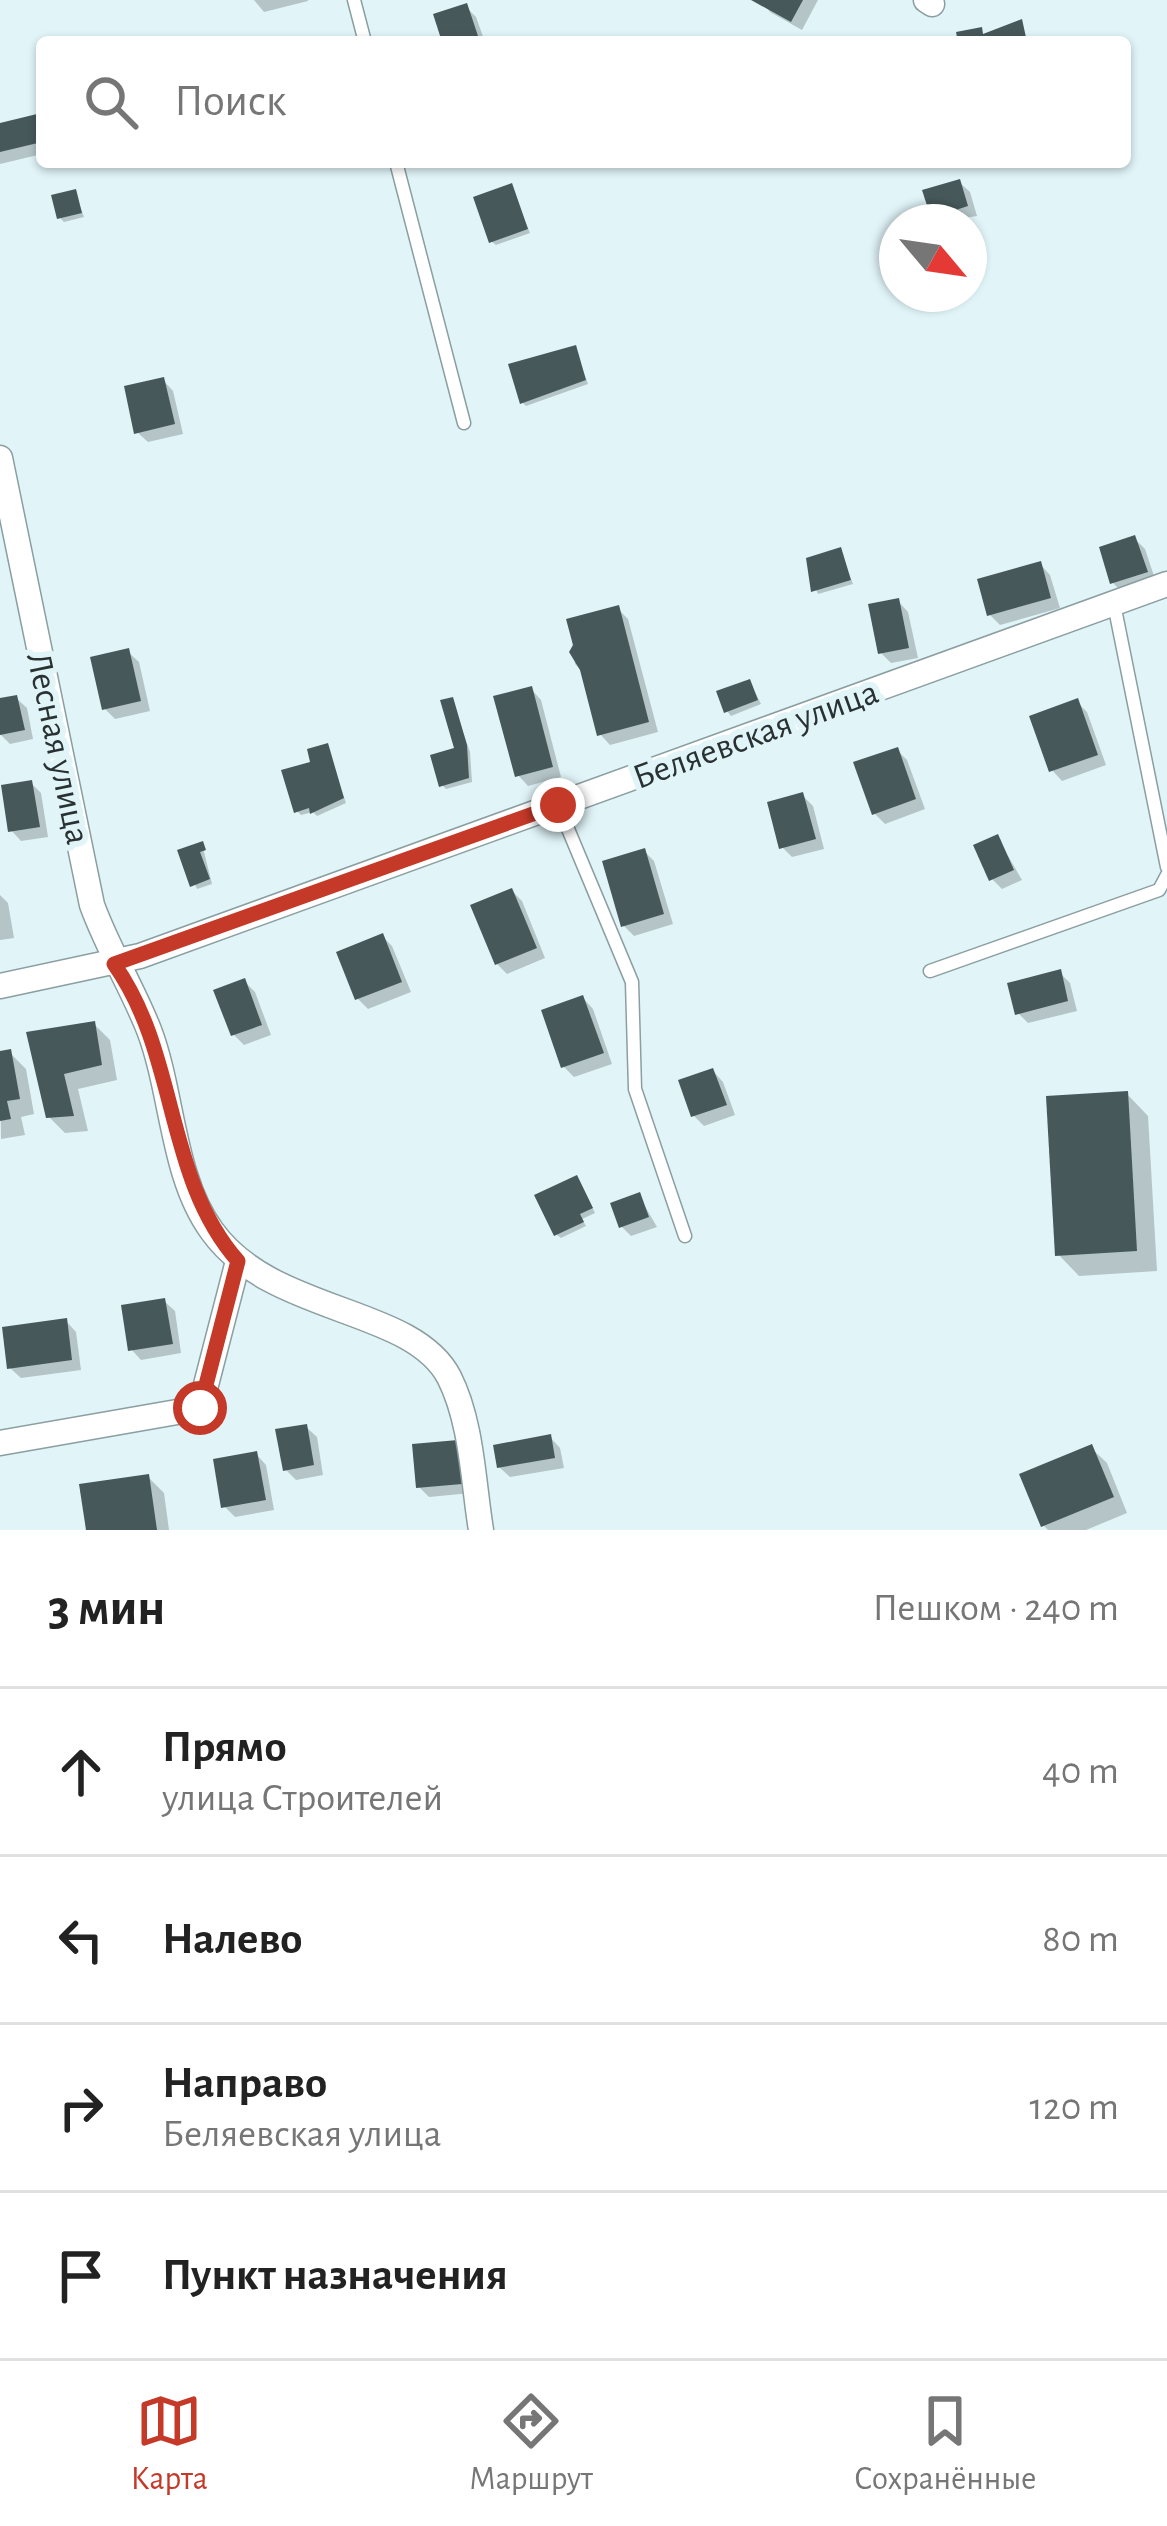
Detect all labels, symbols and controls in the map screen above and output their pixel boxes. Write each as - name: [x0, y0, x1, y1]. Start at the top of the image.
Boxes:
- search box: [36, 36, 1131, 168]
- icon: search: [78, 69, 144, 135]
- text: Поиск: [174, 79, 286, 124]
- north arrow: [879, 204, 987, 312]
- street label: Лесная улица: [20, 649, 96, 848]
- street label: Беляевская улица: [628, 674, 883, 796]
- route end: [531, 778, 585, 832]
- route start: [173, 1381, 227, 1435]
- text: 3 мин: [48, 1583, 165, 1634]
- text: Пешком · 240 m: [872, 1589, 1119, 1628]
- text: Прямо: [162, 1725, 287, 1770]
- icon: ahead: [48, 1739, 114, 1805]
- text: 40 m: [1042, 1752, 1119, 1791]
- text: улица Строителей: [162, 1779, 443, 1818]
- icon: left: [48, 1907, 114, 1973]
- text: Налево: [162, 1917, 302, 1962]
- text: 80 m: [1042, 1920, 1119, 1959]
- text: Направо: [162, 2061, 327, 2106]
- icon: right: [48, 2075, 114, 2141]
- text: 120 m: [1030, 2088, 1119, 2127]
- text: Беляевская улица: [162, 2115, 442, 2154]
- icon: arrive: [48, 2243, 114, 2309]
- text: Пункт назначения: [162, 2253, 508, 2298]
- tab: Карта: [131, 2388, 208, 2500]
- tab: Маршрут: [469, 2388, 593, 2500]
- tab: Сохранённые: [854, 2388, 1036, 2500]

